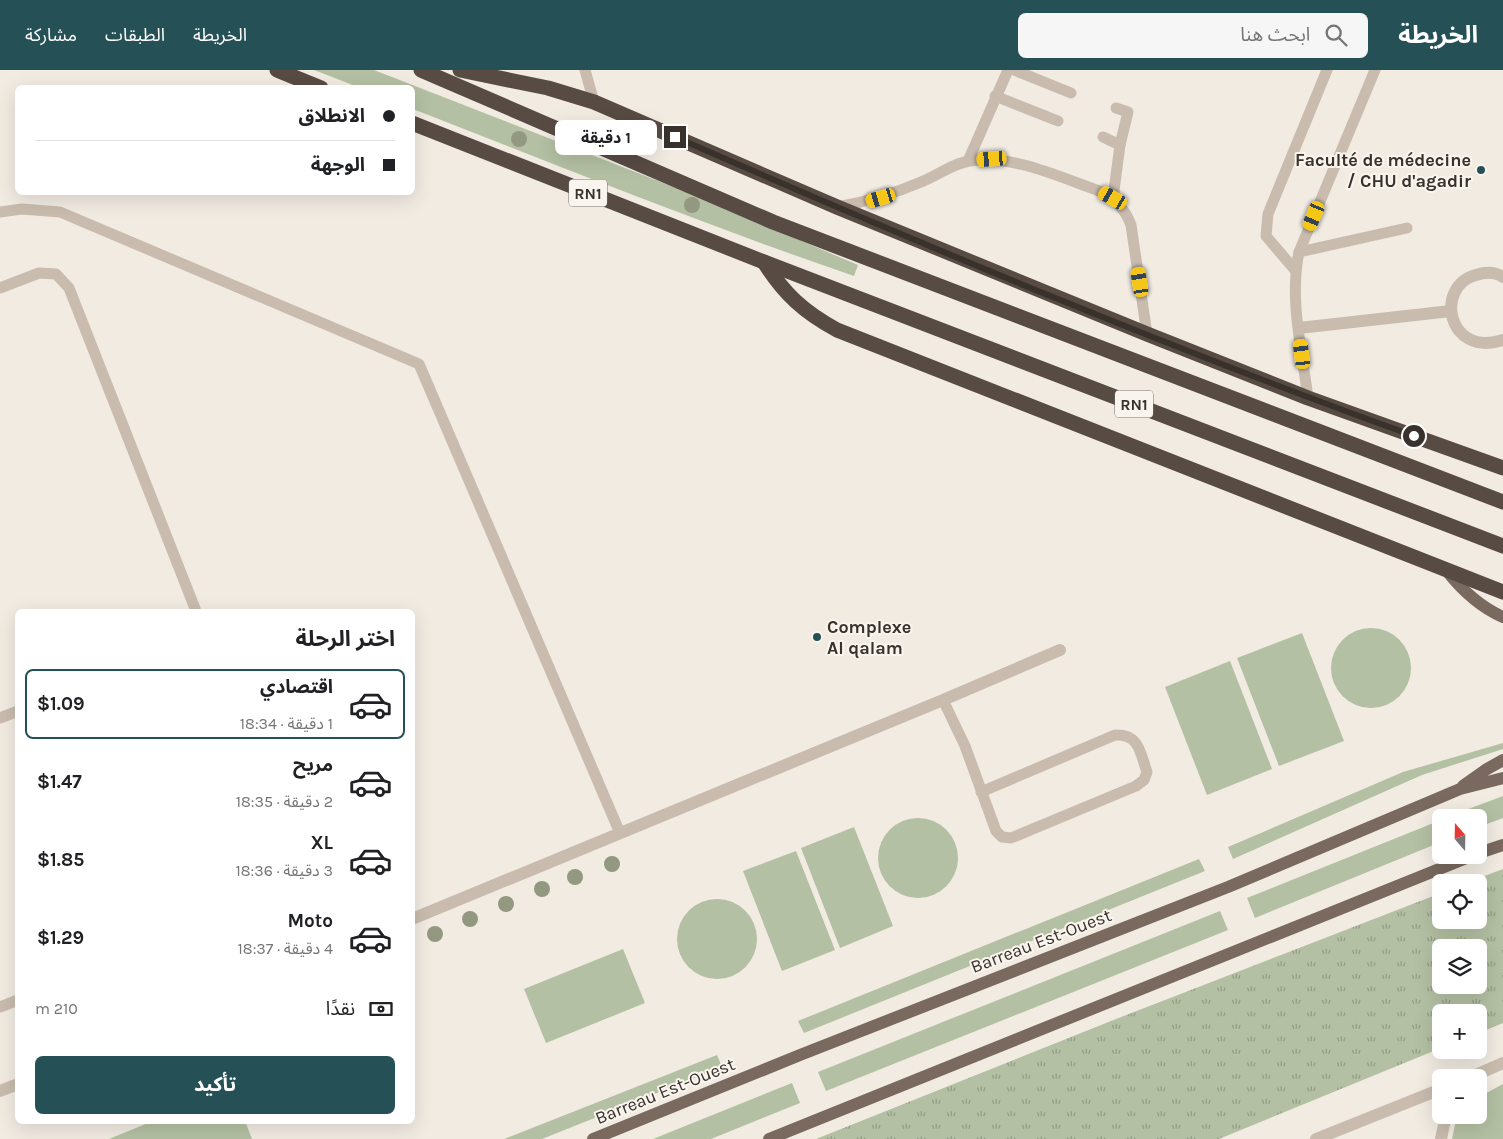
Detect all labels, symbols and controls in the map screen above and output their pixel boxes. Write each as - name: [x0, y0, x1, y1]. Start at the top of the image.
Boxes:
- search box: [1018, 13, 1368, 58]
- icon: search: [1322, 21, 1350, 49]
- text: الخريطة: [1398, 21, 1478, 49]
- text: مشاركة: [25, 24, 77, 46]
- text: الطبقات: [105, 24, 165, 46]
- text: الخريطة: [193, 24, 247, 46]
- text: ابحث هنا: [1240, 24, 1310, 46]
- text: الانطلاق: [299, 105, 365, 127]
- callout: 1 دقيقة: [555, 120, 658, 154]
- route end: [664, 126, 686, 148]
- text: 1 دقيقة: [581, 128, 631, 147]
- place label: Faculté de médecine / CHU d'agadir: [1295, 149, 1471, 192]
- car: [976, 150, 1007, 168]
- text: الوجهة: [311, 154, 365, 176]
- marker: Faculté de médecine / CHU d'agadir: [1475, 164, 1487, 176]
- road number: RN1: [569, 180, 607, 206]
- car: [1096, 184, 1129, 212]
- car: [864, 186, 897, 210]
- car: [1301, 199, 1326, 233]
- car: [1130, 266, 1149, 298]
- car: [1292, 338, 1311, 370]
- road number: RN1: [1115, 390, 1153, 418]
- route start: [1403, 425, 1425, 447]
- place label: Complexe Al qalam: [827, 616, 911, 659]
- text: اختر الرحلة: [295, 626, 395, 652]
- marker: Complexe Al qalam: [811, 631, 823, 643]
- text: اقتصادي: [260, 676, 333, 698]
- icon: car: [348, 682, 393, 727]
- text: $1.09: [37, 693, 85, 715]
- text: 1 دقيقة · 18:34: [240, 714, 333, 733]
- text: مريح: [293, 754, 333, 776]
- icon: car: [348, 760, 393, 805]
- text: $1.47: [37, 771, 82, 793]
- text: 2 دقيقة · 18:35: [236, 792, 333, 811]
- north arrow: [1432, 809, 1488, 864]
- map controls: [1432, 809, 1487, 1124]
- text: XL: [311, 832, 333, 854]
- icon: car: [348, 838, 393, 883]
- text: $1.85: [37, 849, 84, 871]
- text: 3 دقيقة · 18:36: [235, 861, 333, 880]
- button: locate: [1432, 874, 1487, 929]
- street label: Barreau Est-Ouest: [967, 904, 1115, 978]
- text: Moto: [287, 910, 333, 932]
- icon: car: [348, 916, 393, 961]
- text: $1.29: [37, 927, 84, 949]
- text: 4 دقيقة · 18:37: [238, 939, 333, 958]
- button: layers: [1432, 939, 1487, 994]
- icon: cash: [367, 995, 395, 1023]
- text: نقدًا: [326, 998, 355, 1020]
- text: 210 m: [35, 999, 78, 1018]
- button: +: [1432, 1004, 1487, 1059]
- street label: Barreau Est-Ouest: [592, 1053, 738, 1129]
- button: تأكيد: [35, 1056, 395, 1114]
- button: −: [1432, 1069, 1487, 1124]

